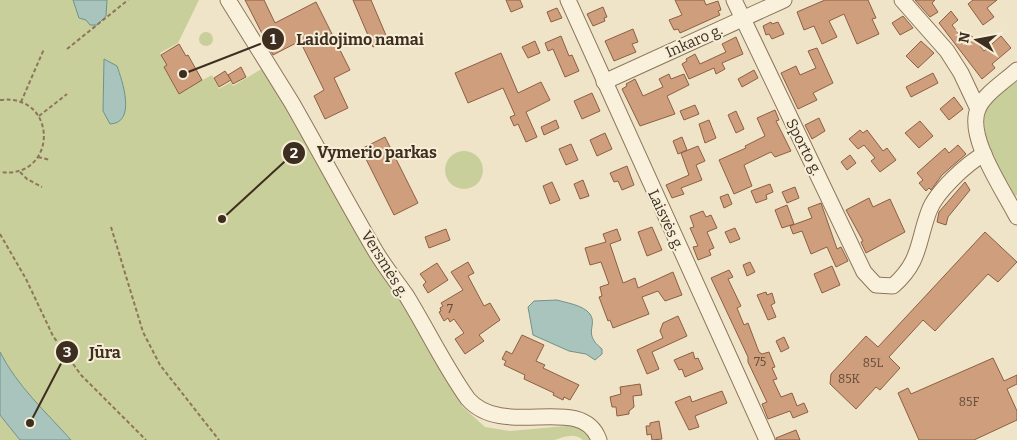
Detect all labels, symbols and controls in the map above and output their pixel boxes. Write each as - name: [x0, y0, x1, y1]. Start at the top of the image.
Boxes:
- north arrow: [952, 15, 1002, 65]
- street label: Inkaro g.: [663, 20, 725, 62]
- callout: Laidojimo namai: [261, 24, 433, 55]
- text: 1: [270, 30, 277, 48]
- text: Laidojimo namai: [296, 30, 424, 49]
- text: N: [955, 31, 974, 45]
- street label: Sporto g.: [782, 116, 826, 178]
- callout: Vymerio parkas: [282, 137, 447, 168]
- text: Vymerio parkas: [317, 143, 437, 162]
- text: 2: [290, 144, 298, 162]
- street label: Laisvės g.: [644, 187, 688, 253]
- street label: Versmės g.: [357, 227, 413, 301]
- house number: 7: [447, 302, 453, 316]
- callout: Jūra: [54, 337, 131, 368]
- text: 3: [63, 343, 71, 361]
- text: Jūra: [88, 343, 121, 362]
- house number: 75: [754, 355, 766, 369]
- house number: 85L: [863, 356, 883, 370]
- house number: 85K: [838, 372, 861, 386]
- house number: 85F: [959, 395, 979, 409]

